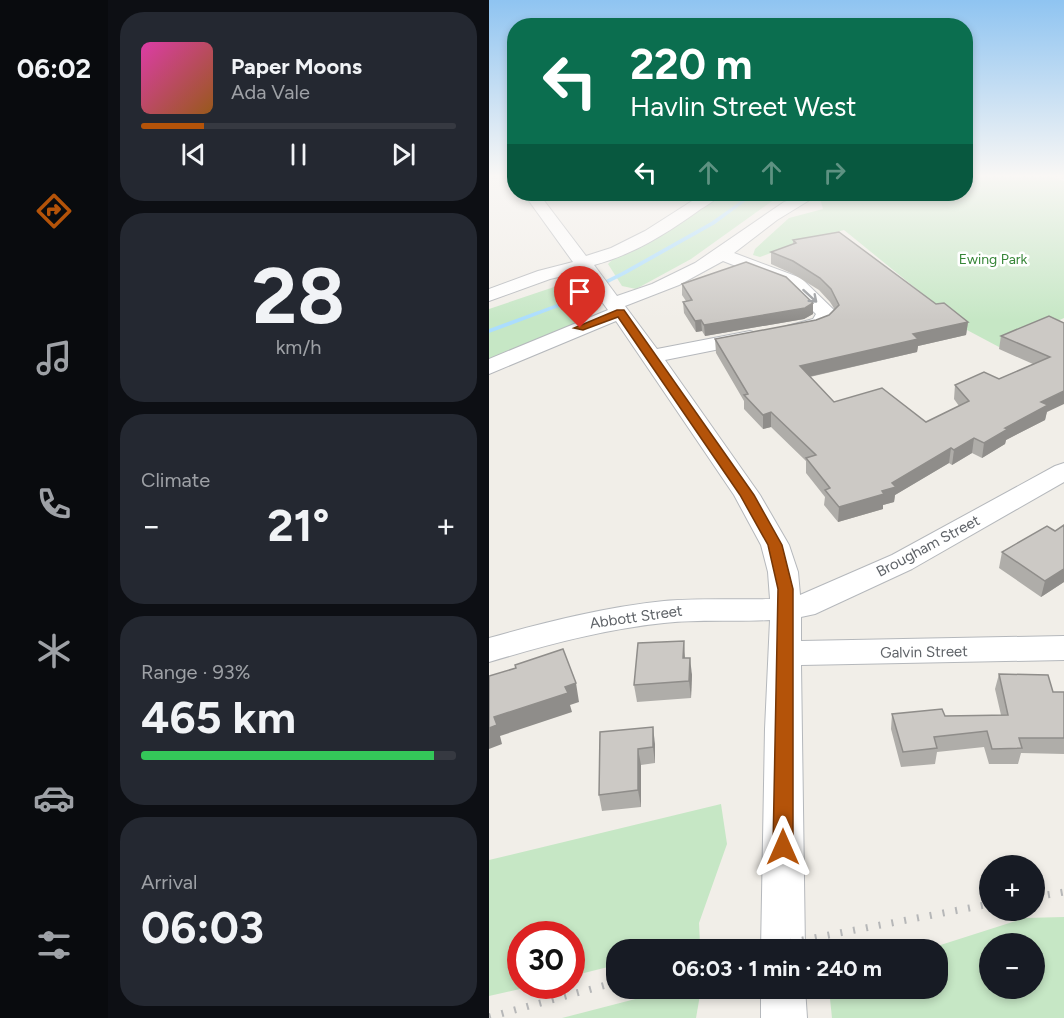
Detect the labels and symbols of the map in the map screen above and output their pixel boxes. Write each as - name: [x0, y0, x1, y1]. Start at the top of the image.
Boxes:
- park label: Ewing Park: [959, 251, 1028, 268]
- pin: [554, 266, 605, 328]
- one-way arrow: [803, 289, 818, 303]
- street label: Brougham Street: [873, 511, 983, 581]
- street label: Abbott Street: [588, 602, 684, 632]
- street label: Galvin Street: [880, 642, 968, 662]
- position arrow: [751, 815, 815, 879]
- speed limit sign: 30: [507, 921, 585, 999]

